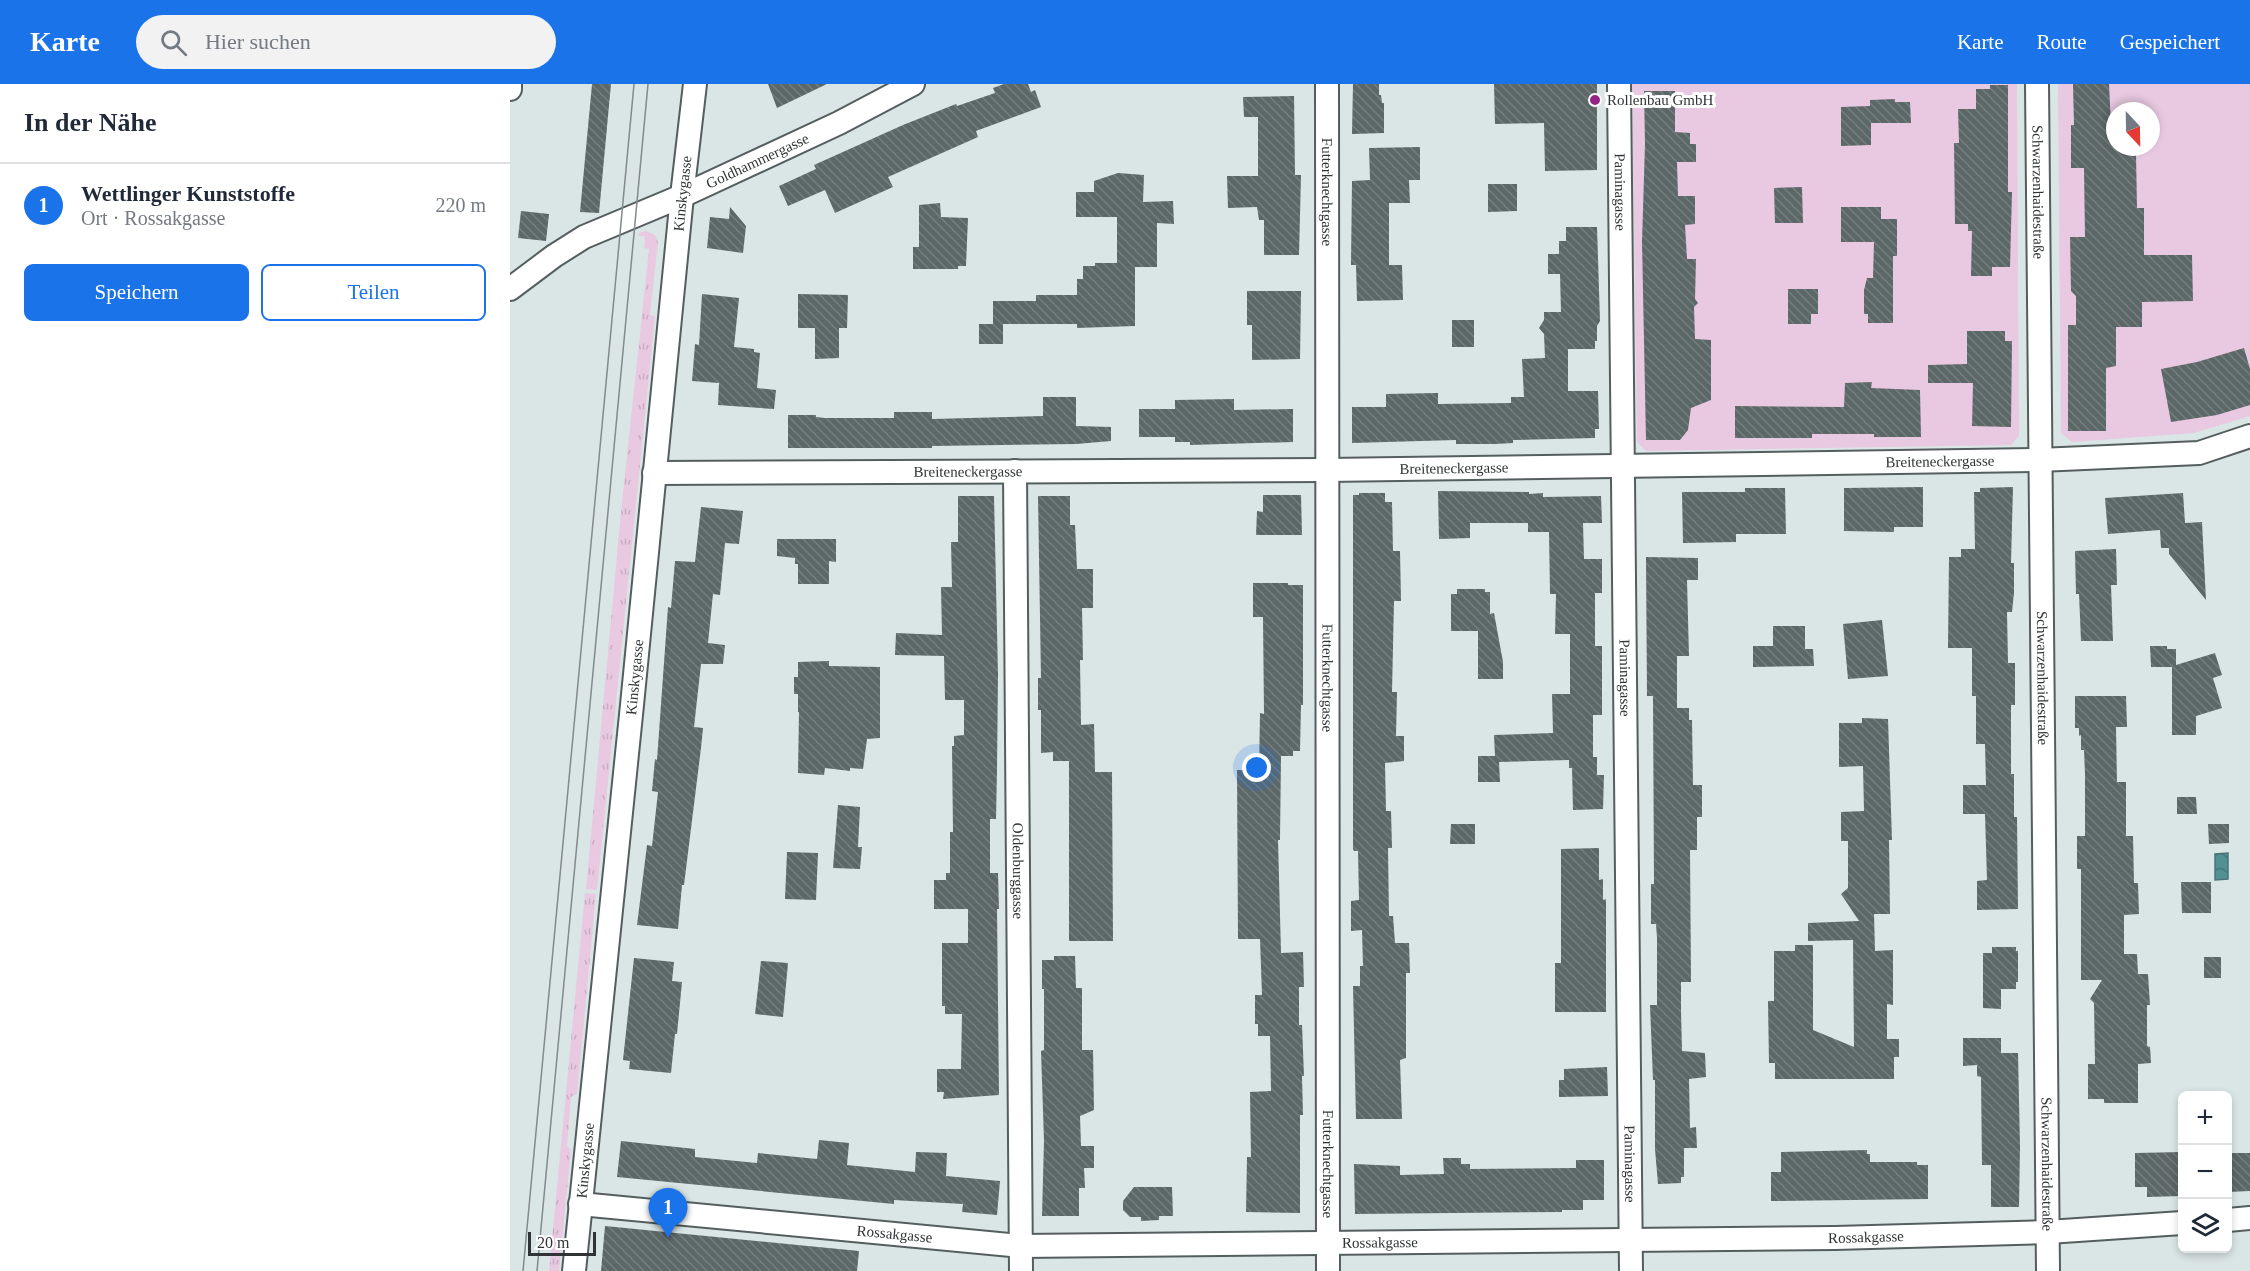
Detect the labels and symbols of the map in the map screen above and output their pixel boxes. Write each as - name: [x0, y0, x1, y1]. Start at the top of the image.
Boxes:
- place label: Rollenbau GmbH: [1607, 92, 1713, 108]
- marker: Rollenbau GmbH: [1588, 93, 1602, 107]
- north arrow: [2106, 102, 2160, 156]
- street label: Schwarzenhaidestraße: [2029, 125, 2047, 260]
- street label: Goldhammergasse: [704, 130, 812, 192]
- street label: Futterknechtgasse: [1319, 138, 1335, 247]
- street label: Paminagasse: [1612, 153, 1628, 231]
- street label: Kinskygasse: [671, 154, 695, 232]
- street label: Breiteneckergasse: [1885, 453, 1995, 470]
- street label: Breiteneckergasse: [1399, 459, 1509, 477]
- street label: Breiteneckergasse: [913, 463, 1023, 480]
- street label: Schwarzenhaidestraße: [2034, 611, 2051, 745]
- street label: Futterknechtgasse: [1319, 624, 1336, 733]
- street label: Kinskygasse: [623, 638, 646, 716]
- street label: Paminagasse: [1617, 639, 1633, 717]
- your location: [1242, 753, 1271, 782]
- street label: Oldenburggasse: [1010, 823, 1026, 920]
- street label: Schwarzenhaidestraße: [2038, 1097, 2056, 1231]
- street label: Futterknechtgasse: [1320, 1110, 1336, 1219]
- street label: Kinskygasse: [573, 1122, 597, 1199]
- street label: Paminagasse: [1622, 1125, 1638, 1203]
- pin: 1: [648, 1188, 688, 1238]
- street label: Rossakgasse: [856, 1222, 933, 1246]
- street label: Rossakgasse: [1828, 1228, 1904, 1246]
- scale bar: [528, 1229, 596, 1256]
- street label: Rossakgasse: [1342, 1234, 1418, 1251]

